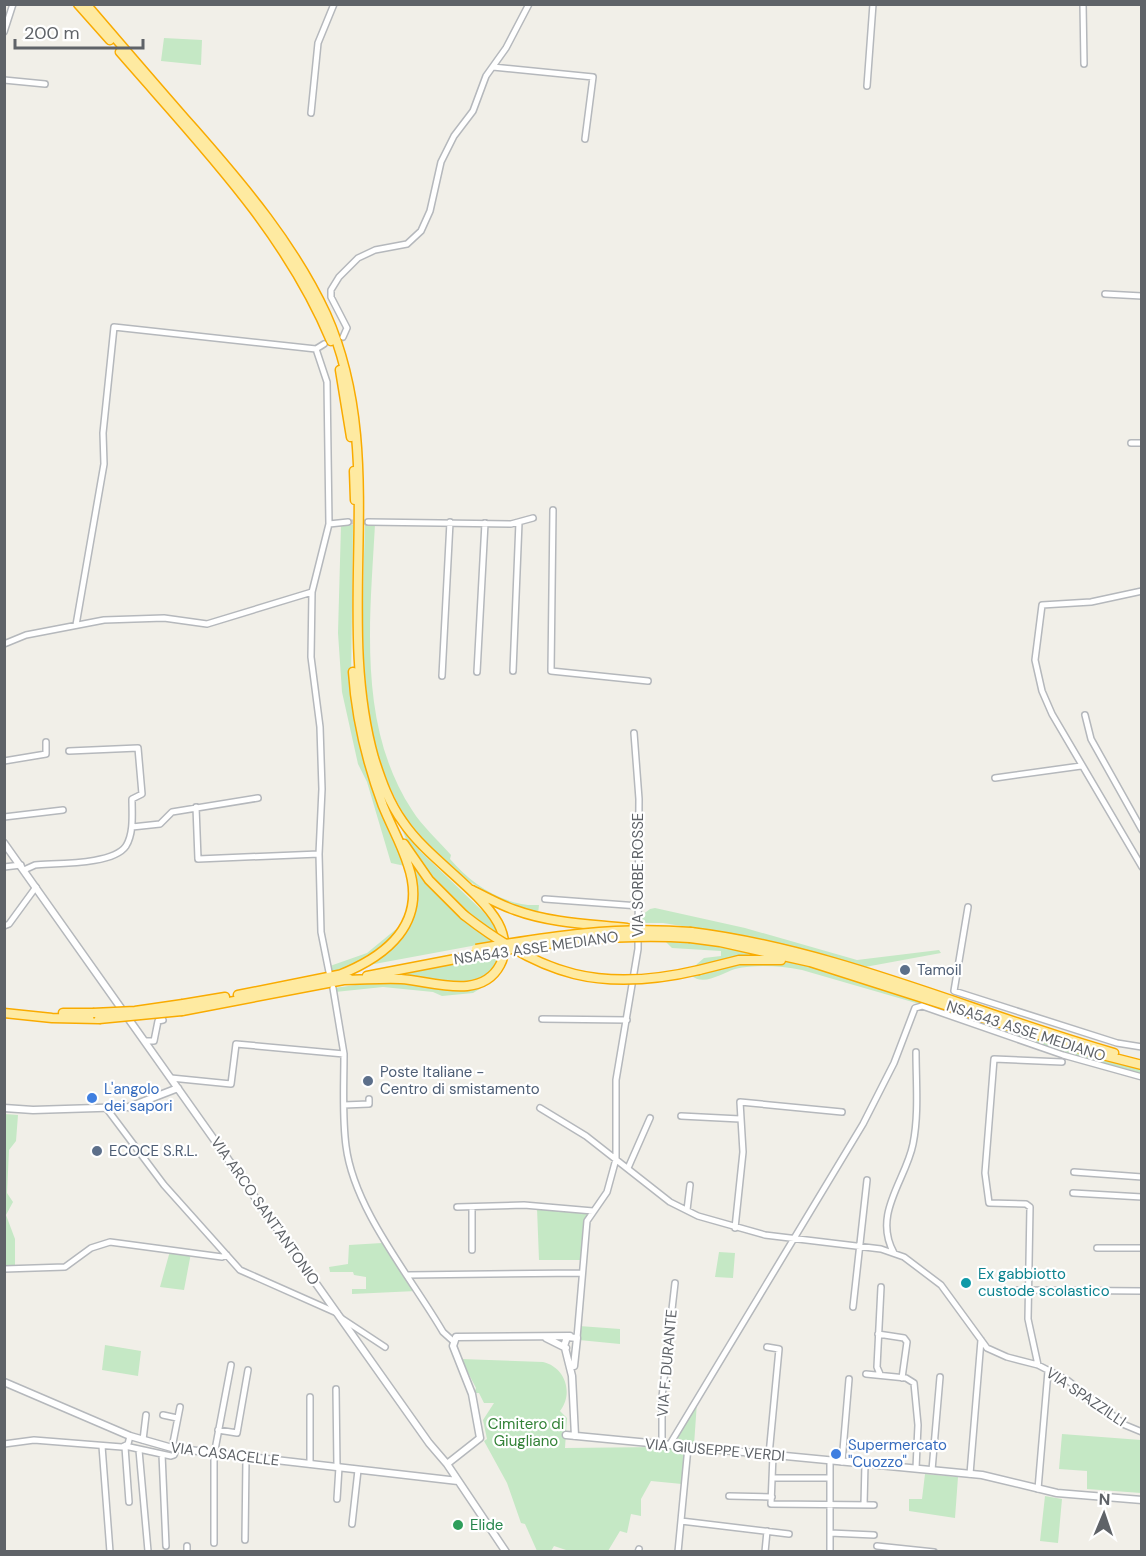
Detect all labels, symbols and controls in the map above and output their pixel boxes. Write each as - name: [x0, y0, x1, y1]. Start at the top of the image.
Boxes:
- scale bar: [15, 12, 142, 50]
- text: 200 m: [24, 21, 80, 45]
- street label: VIA SORBE ROSSE: [628, 813, 648, 937]
- street label: NSA543 ASSE MEDIANO: [452, 927, 620, 969]
- place label: Tamoil: [917, 960, 962, 980]
- marker: Tamoil: [898, 963, 912, 977]
- street label: NSA543 ASSE MEDIANO: [944, 996, 1108, 1066]
- place label: Poste Italiane - Centro di smistamento: [380, 1062, 540, 1099]
- marker: Poste Italiane - Centro di smistamento: [361, 1074, 375, 1088]
- place label: L'angolo dei sapori: [104, 1079, 173, 1116]
- marker: L'angolo dei sapori: [85, 1091, 99, 1105]
- street label: VIA ARCO SANT'ANTONIO: [206, 1133, 324, 1289]
- place label: ECOCE S.R.L.: [109, 1141, 198, 1161]
- marker: ECOCE S.R.L.: [90, 1144, 104, 1158]
- place label: Ex gabbiotto custode scolastico: [978, 1264, 1110, 1301]
- marker: Ex gabbiotto custode scolastico: [959, 1276, 973, 1290]
- street label: VIA F. DURANTE: [652, 1308, 682, 1418]
- street label: VIA SPAZZILLI: [1042, 1363, 1130, 1431]
- park label: Cimitero di Giugliano: [488, 1414, 564, 1451]
- street label: VIA GIUSEPPE VERDI: [644, 1434, 786, 1466]
- place label: Supermercato "Cuozzo": [848, 1435, 947, 1472]
- street label: VIA CASACELLE: [169, 1437, 281, 1471]
- marker: Supermercato "Cuozzo": [829, 1447, 843, 1461]
- north arrow: [1074, 1484, 1134, 1544]
- text: N: [1098, 1489, 1111, 1510]
- place label: Elide: [470, 1515, 503, 1535]
- marker: Elide: [451, 1518, 465, 1532]

